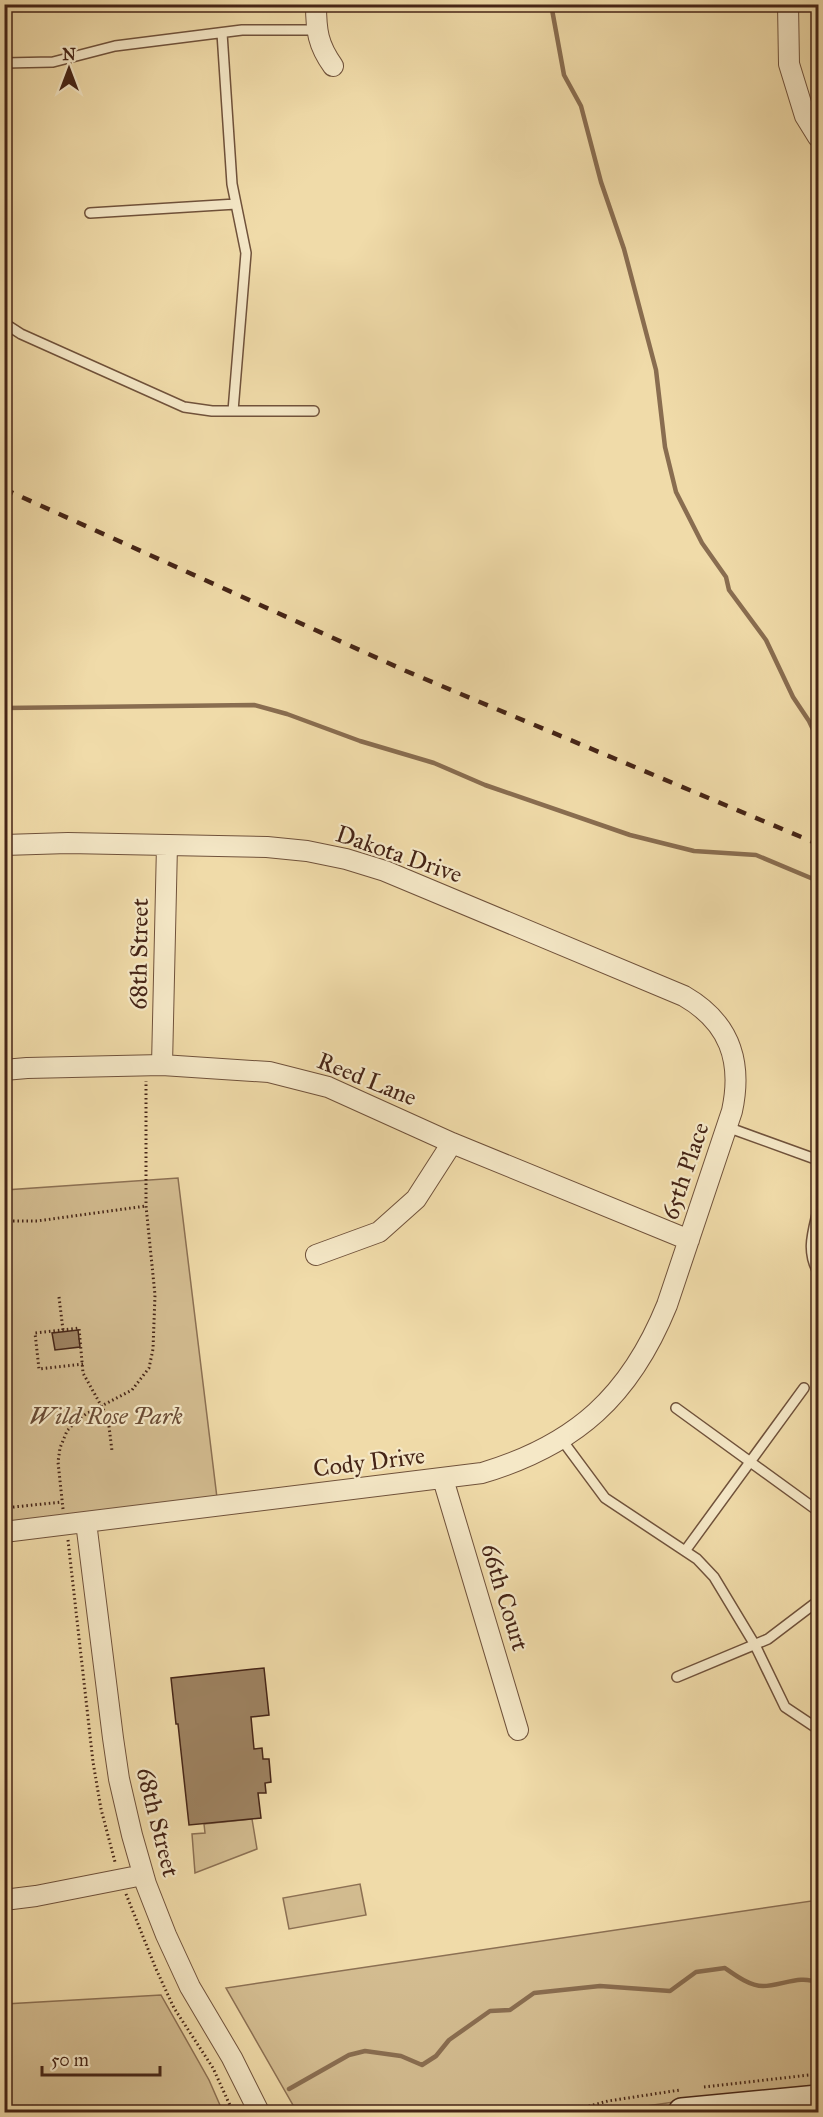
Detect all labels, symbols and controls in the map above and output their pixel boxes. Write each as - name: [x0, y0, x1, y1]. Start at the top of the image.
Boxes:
- north arrow: [39, 39, 99, 99]
- text: N: [62, 45, 76, 64]
- street label: Dakota Drive: [332, 818, 466, 890]
- street label: 68th Street: [123, 897, 155, 1010]
- street label: Reed Lane: [313, 1045, 421, 1113]
- street label: 65th Place: [654, 1118, 716, 1224]
- park label: Wild Rose Park: [29, 1401, 183, 1431]
- street label: Cody Drive: [311, 1440, 427, 1484]
- street label: 66th Court: [474, 1540, 536, 1655]
- street label: 68th Street: [130, 1764, 186, 1880]
- scale bar: [42, 2039, 160, 2077]
- text: 50 m: [51, 2049, 89, 2071]

